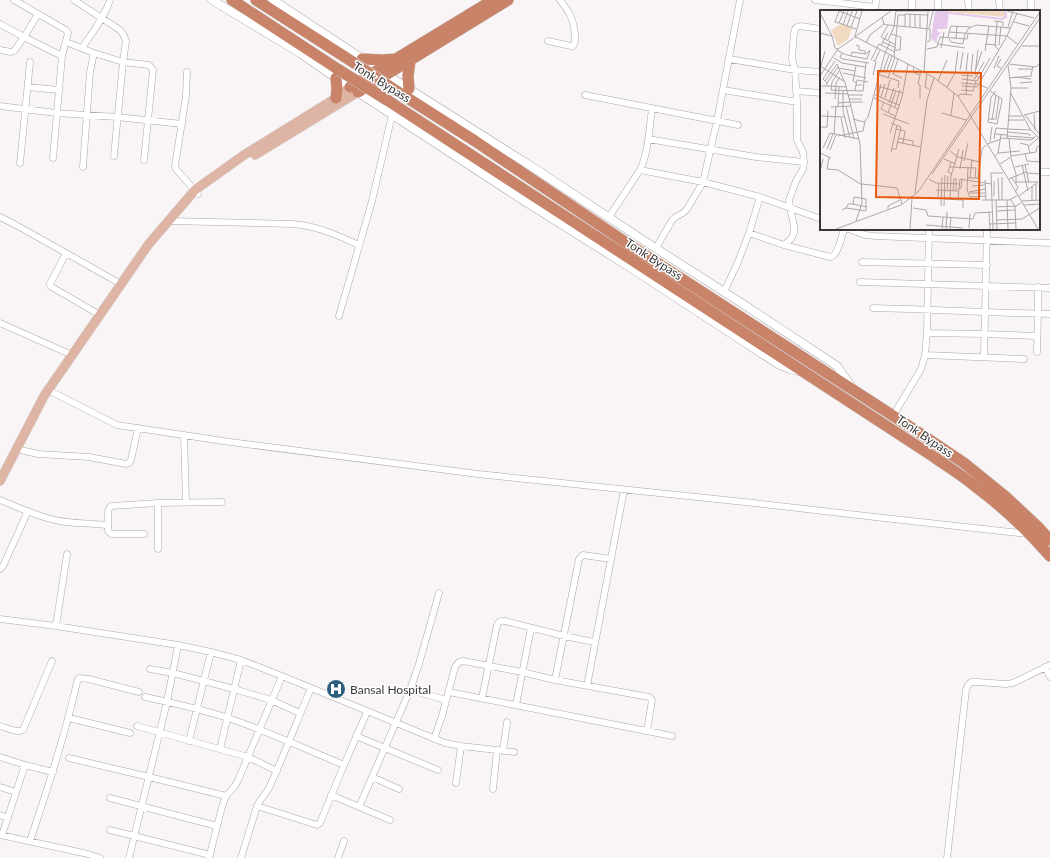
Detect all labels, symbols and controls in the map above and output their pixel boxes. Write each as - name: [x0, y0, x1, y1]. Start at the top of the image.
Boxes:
- inset map: [820, 10, 1040, 230]
- street label: Tonk Bypass: [350, 58, 414, 106]
- street label: Tonk Bypass: [623, 235, 685, 283]
- street label: Tonk Bypass: [894, 412, 956, 460]
- hospital icon: Bansal Hospital: [325, 678, 347, 700]
- place label: Bansal Hospital: [350, 682, 431, 697]

